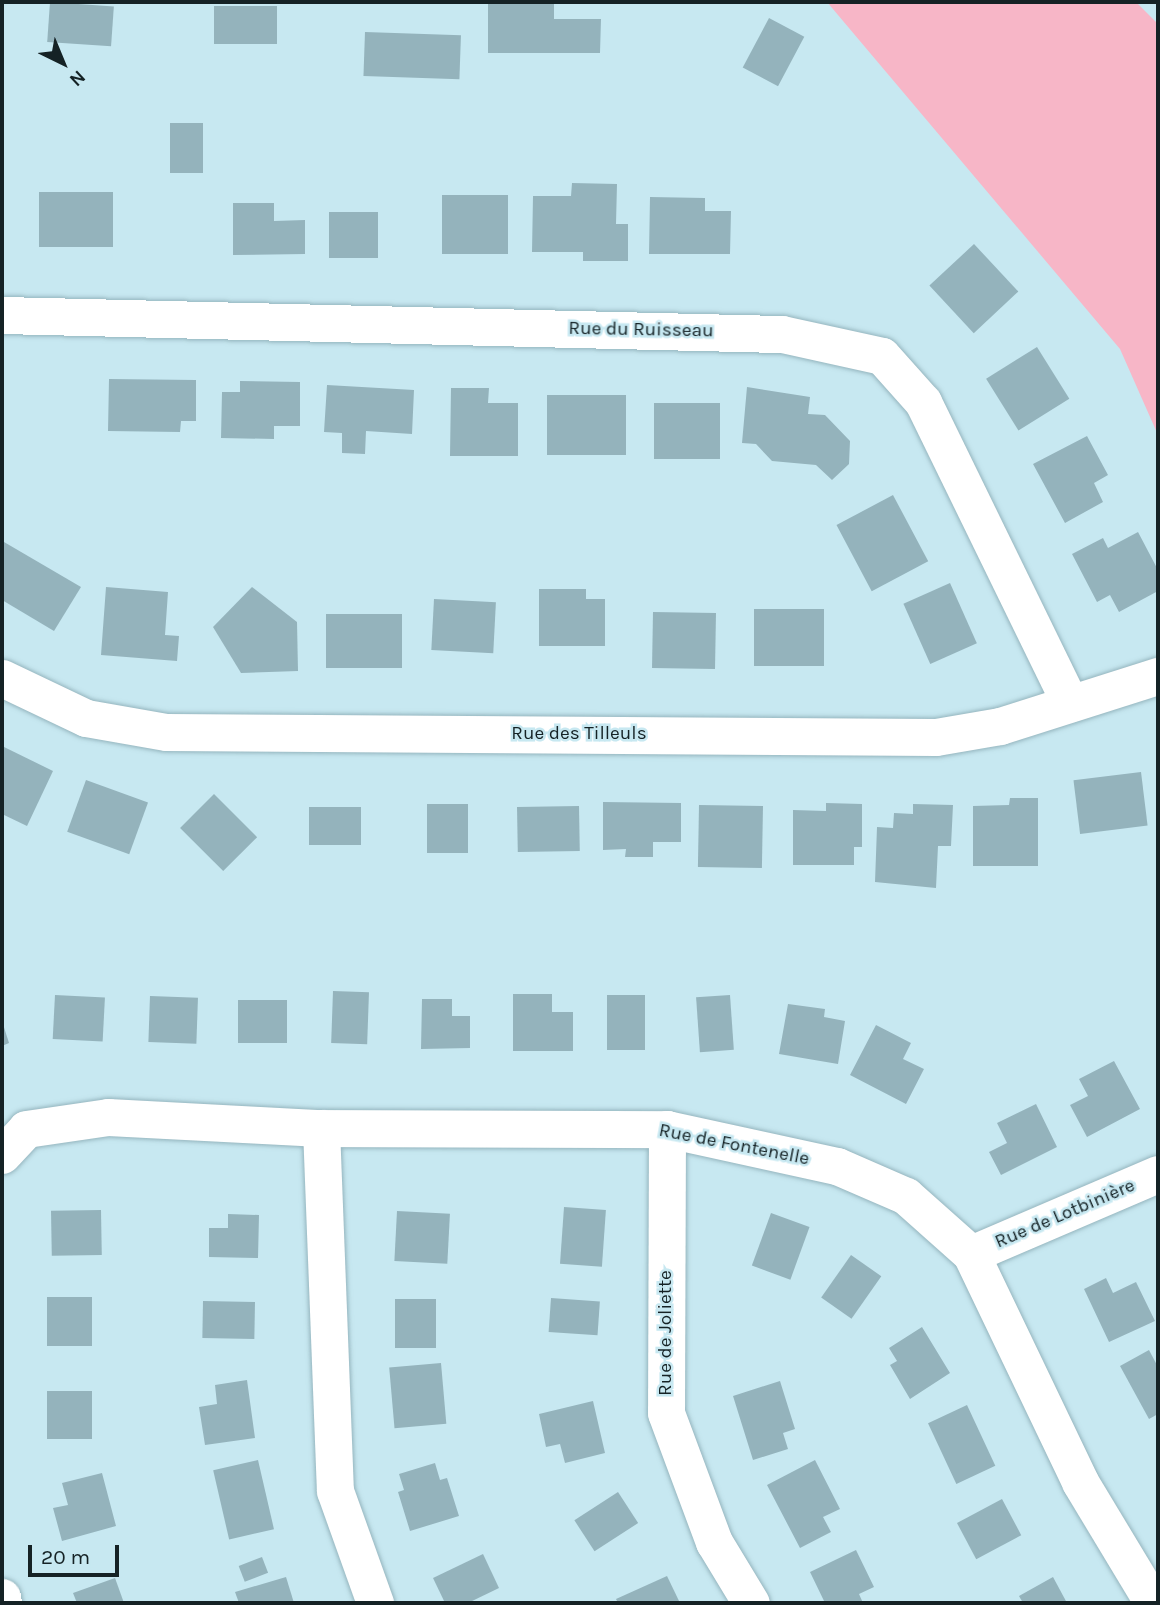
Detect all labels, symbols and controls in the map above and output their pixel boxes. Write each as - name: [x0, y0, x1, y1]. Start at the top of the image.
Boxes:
- north arrow: [28, 28, 98, 98]
- text: N: [65, 66, 90, 91]
- street label: Rue du Ruisseau: [568, 317, 714, 343]
- street label: Rue des Tilleuls: [511, 723, 647, 745]
- street label: Rue de Fontenelle: [657, 1119, 811, 1171]
- street label: Rue de Lotbinière: [992, 1174, 1138, 1254]
- street label: Rue de Joliette: [655, 1270, 677, 1396]
- scale bar: [32, 1532, 122, 1576]
- text: 20 m: [41, 1545, 90, 1569]

